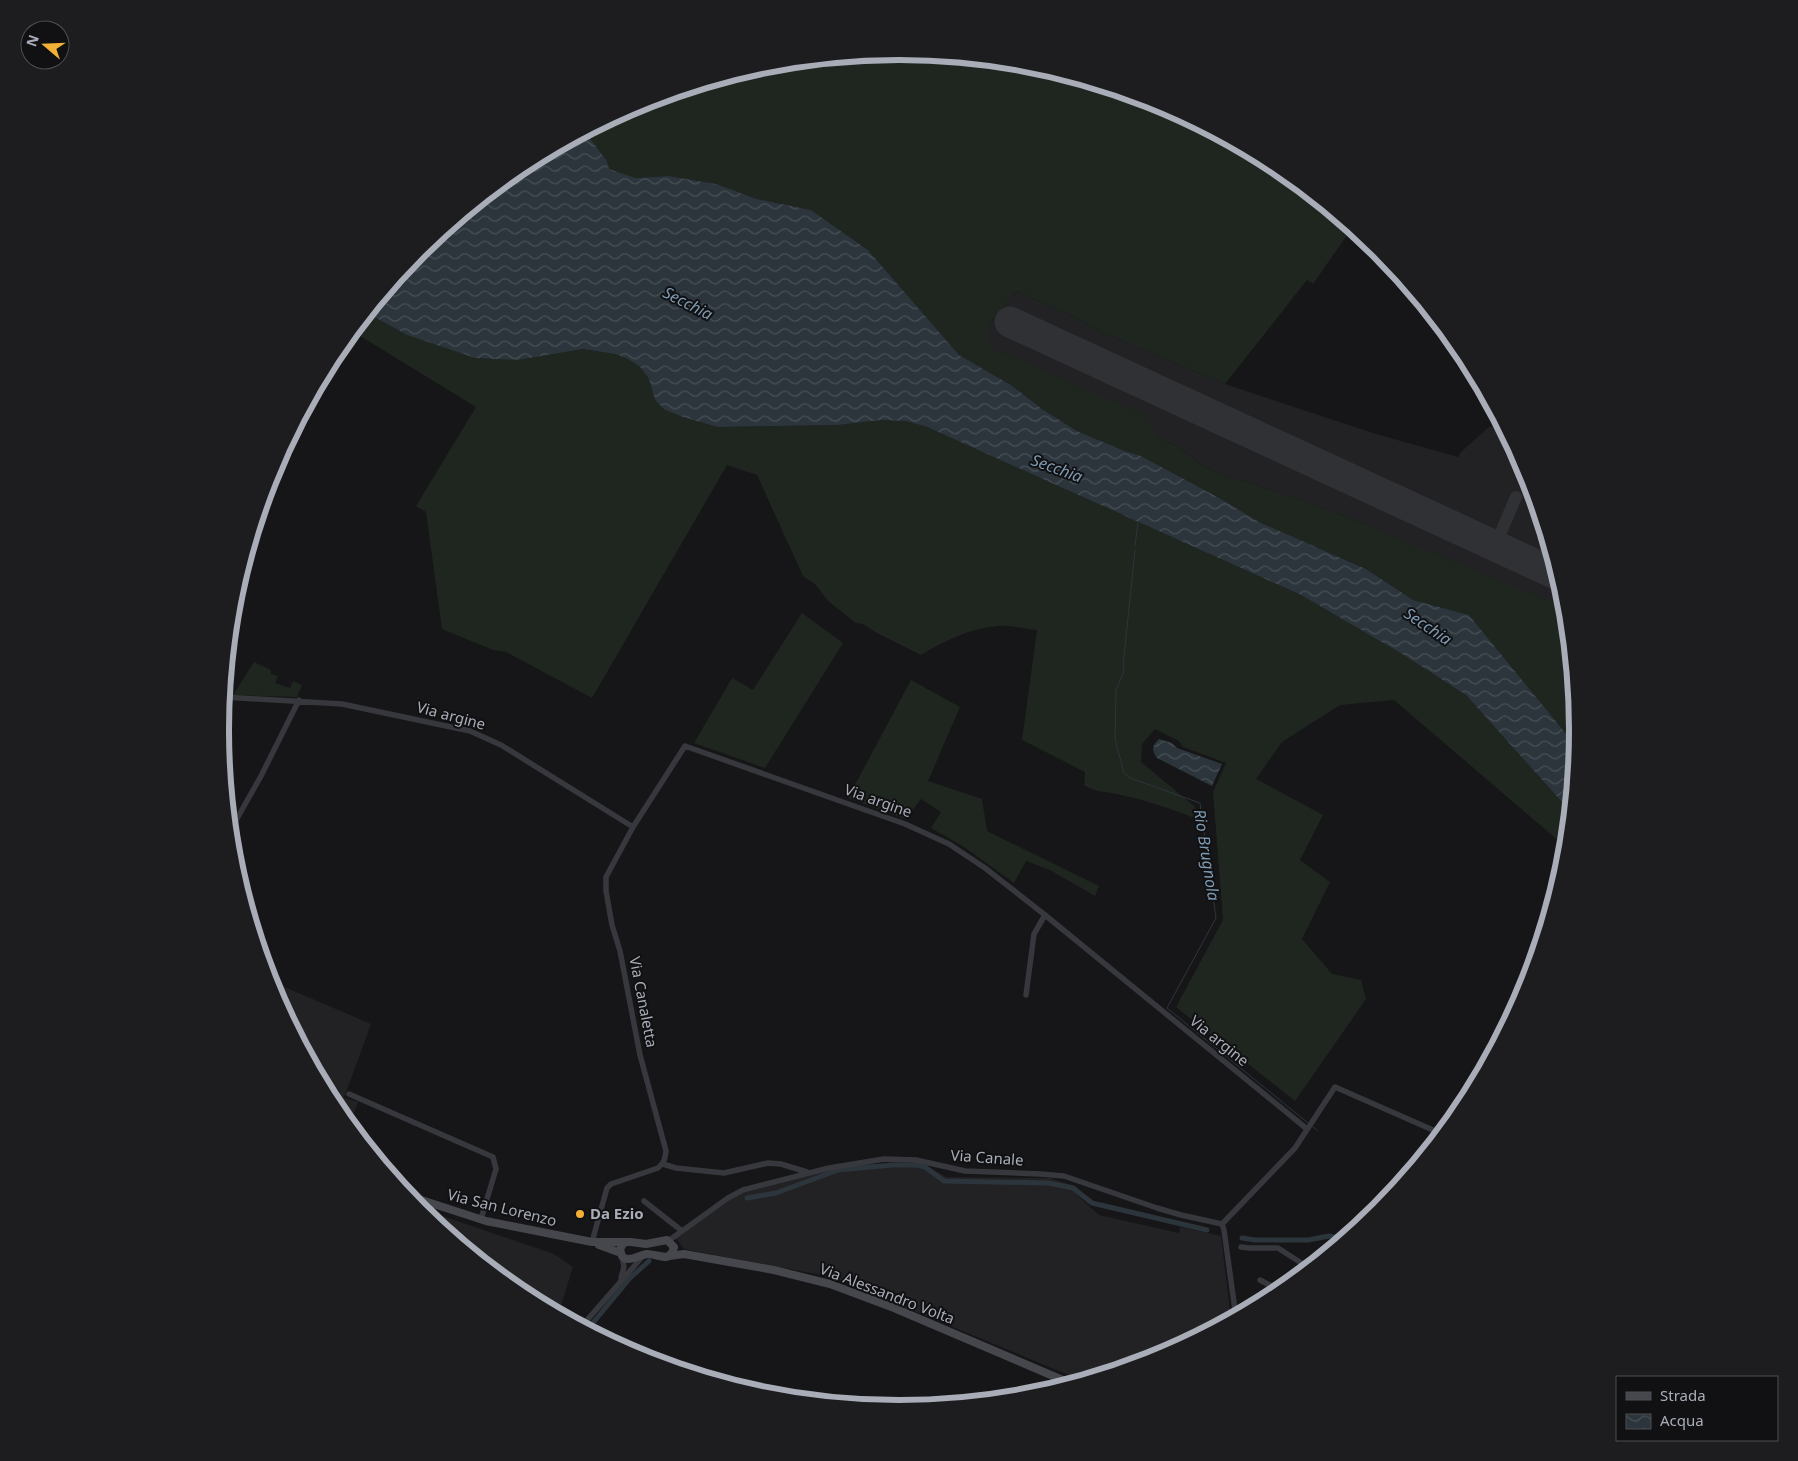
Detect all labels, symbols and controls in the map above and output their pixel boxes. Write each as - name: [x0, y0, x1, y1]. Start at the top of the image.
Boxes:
- north arrow: [20, 20, 70, 70]
- text: N: [21, 32, 43, 49]
- water label: Secchia: [659, 281, 717, 325]
- water label: Secchia: [1028, 449, 1086, 487]
- water label: Secchia: [1400, 602, 1456, 650]
- street label: Via argine: [415, 696, 488, 734]
- street label: Via argine: [842, 779, 915, 822]
- water label: Rio Brugnola: [1189, 808, 1225, 902]
- street label: Via Canaletta: [625, 955, 663, 1049]
- street label: Via argine: [1186, 1010, 1253, 1070]
- street label: Via Canale: [950, 1144, 1024, 1170]
- street label: Via San Lorenzo: [446, 1184, 559, 1230]
- place label: Da Ezio: [590, 1203, 644, 1223]
- marker: Da Ezio: [574, 1208, 586, 1220]
- street label: Via Alessandro Volta: [817, 1258, 958, 1328]
- legend: [1616, 1376, 1778, 1441]
- text: Strada: [1660, 1385, 1706, 1405]
- text: Acqua: [1660, 1410, 1704, 1430]

